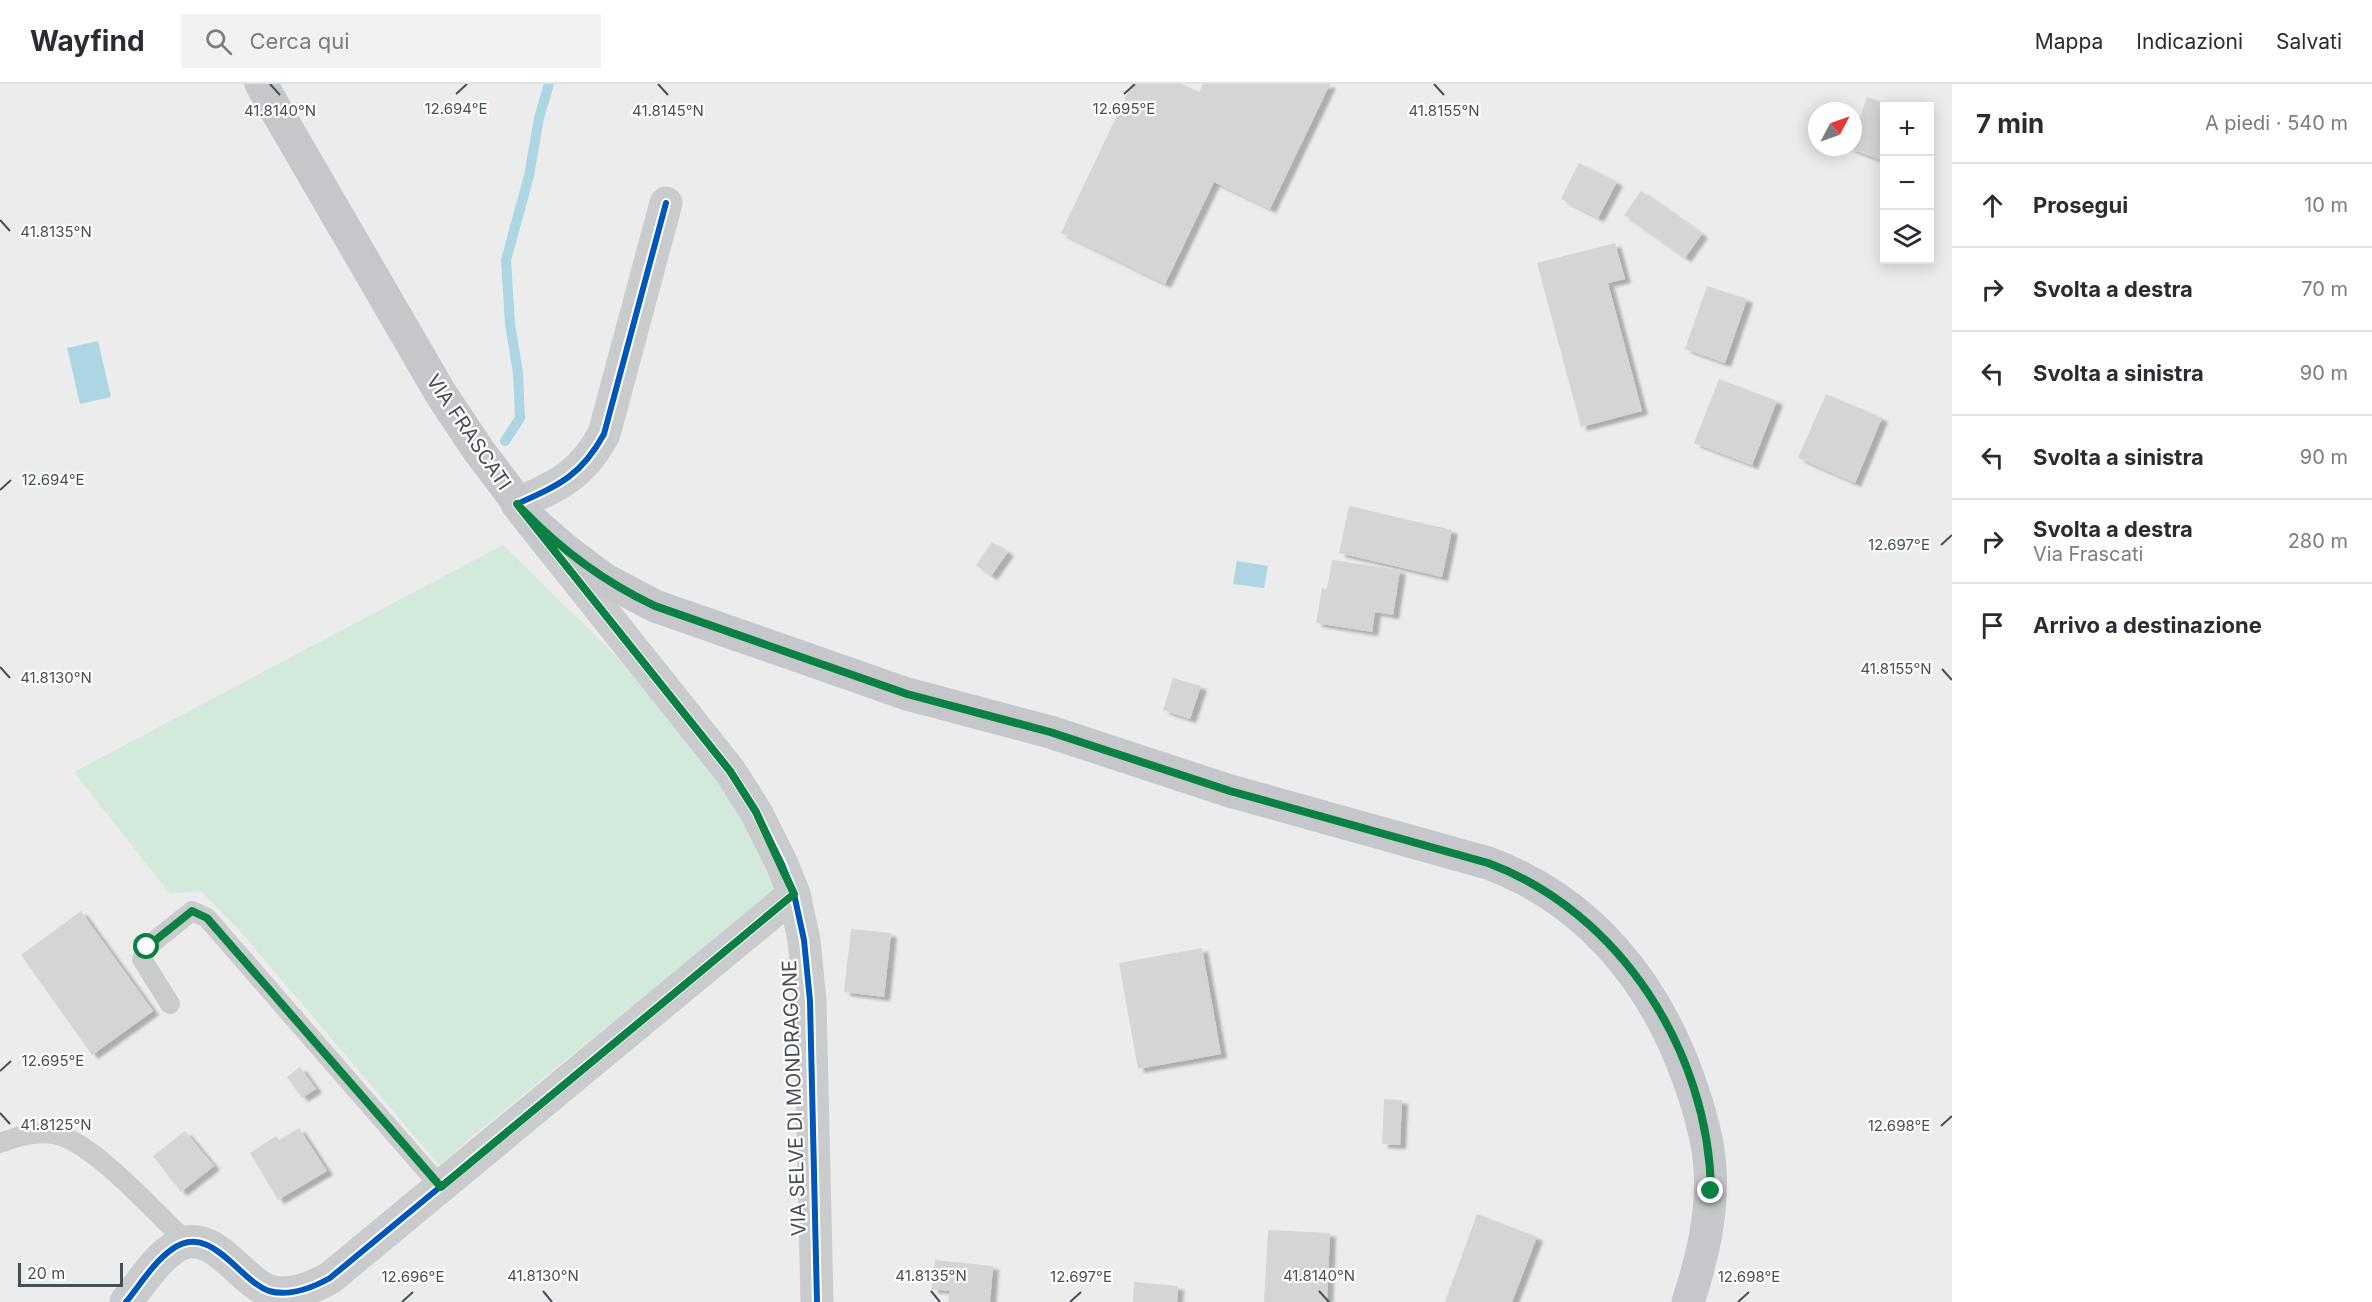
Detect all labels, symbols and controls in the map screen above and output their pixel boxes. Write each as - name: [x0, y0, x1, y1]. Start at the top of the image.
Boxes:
- search box: [181, 14, 601, 68]
- text: Wayfind: [30, 24, 145, 58]
- icon: search: [202, 25, 235, 58]
- text: Cerca qui: [250, 28, 349, 54]
- text: Mappa: [2035, 29, 2103, 54]
- text: Indicazioni: [2136, 29, 2243, 54]
- text: Salvati: [2276, 29, 2342, 54]
- text: 12.694°E: [424, 99, 488, 118]
- text: 12.695°E: [1093, 99, 1155, 118]
- text: 41.8140°N: [244, 101, 316, 120]
- text: 41.8145°N: [632, 101, 704, 120]
- text: 41.8155°N: [1408, 101, 1480, 120]
- north arrow: [1808, 102, 1862, 156]
- map controls: [1880, 102, 1934, 264]
- button: +: [1880, 102, 1934, 156]
- text: 7 min: [1976, 108, 2044, 139]
- text: A piedi · 540 m: [2205, 111, 2348, 135]
- button: −: [1880, 156, 1934, 210]
- icon: ahead: [1976, 189, 2009, 222]
- text: Prosegui: [2033, 192, 2128, 218]
- text: 10 m: [2304, 193, 2348, 217]
- button: layers: [1880, 210, 1934, 264]
- text: 41.8135°N: [20, 222, 92, 241]
- icon: right: [1976, 273, 2009, 306]
- text: Svolta a destra: [2033, 276, 2193, 302]
- text: 70 m: [2301, 277, 2348, 301]
- icon: left: [1976, 357, 2009, 390]
- text: Svolta a sinistra: [2033, 360, 2204, 386]
- text: 90 m: [2300, 361, 2348, 385]
- street label: VIA FRASCATI: [421, 370, 517, 494]
- icon: left: [1976, 441, 2009, 474]
- text: Svolta a sinistra: [2033, 444, 2204, 470]
- text: 90 m: [2300, 445, 2348, 469]
- text: 12.694°E: [21, 470, 85, 489]
- text: Svolta a destra: [2033, 516, 2193, 542]
- icon: right: [1976, 525, 2009, 558]
- text: 280 m: [2288, 529, 2348, 553]
- text: 12.697°E: [1868, 535, 1930, 554]
- text: Via Frascati: [2033, 542, 2143, 566]
- icon: arrive: [1976, 609, 2009, 642]
- text: Arrivo a destinazione: [2033, 612, 2262, 638]
- text: 41.8155°N: [1860, 659, 1932, 678]
- text: 41.8130°N: [20, 668, 92, 687]
- route start: [133, 933, 159, 959]
- street label: VIA SELVE DI MONDRAGONE: [777, 959, 811, 1237]
- text: 12.695°E: [22, 1051, 84, 1070]
- text: 41.8125°N: [20, 1115, 92, 1134]
- text: 12.698°E: [1868, 1116, 1930, 1135]
- route end: [1697, 1177, 1723, 1203]
- scale bar: [18, 1260, 123, 1288]
- text: 20 m: [27, 1263, 65, 1283]
- text: 41.8130°N: [507, 1266, 579, 1285]
- text: 41.8135°N: [895, 1266, 967, 1285]
- text: 41.8140°N: [1283, 1266, 1355, 1285]
- text: 12.696°E: [382, 1267, 444, 1286]
- text: 12.697°E: [1050, 1267, 1112, 1286]
- text: 12.698°E: [1718, 1267, 1780, 1286]

